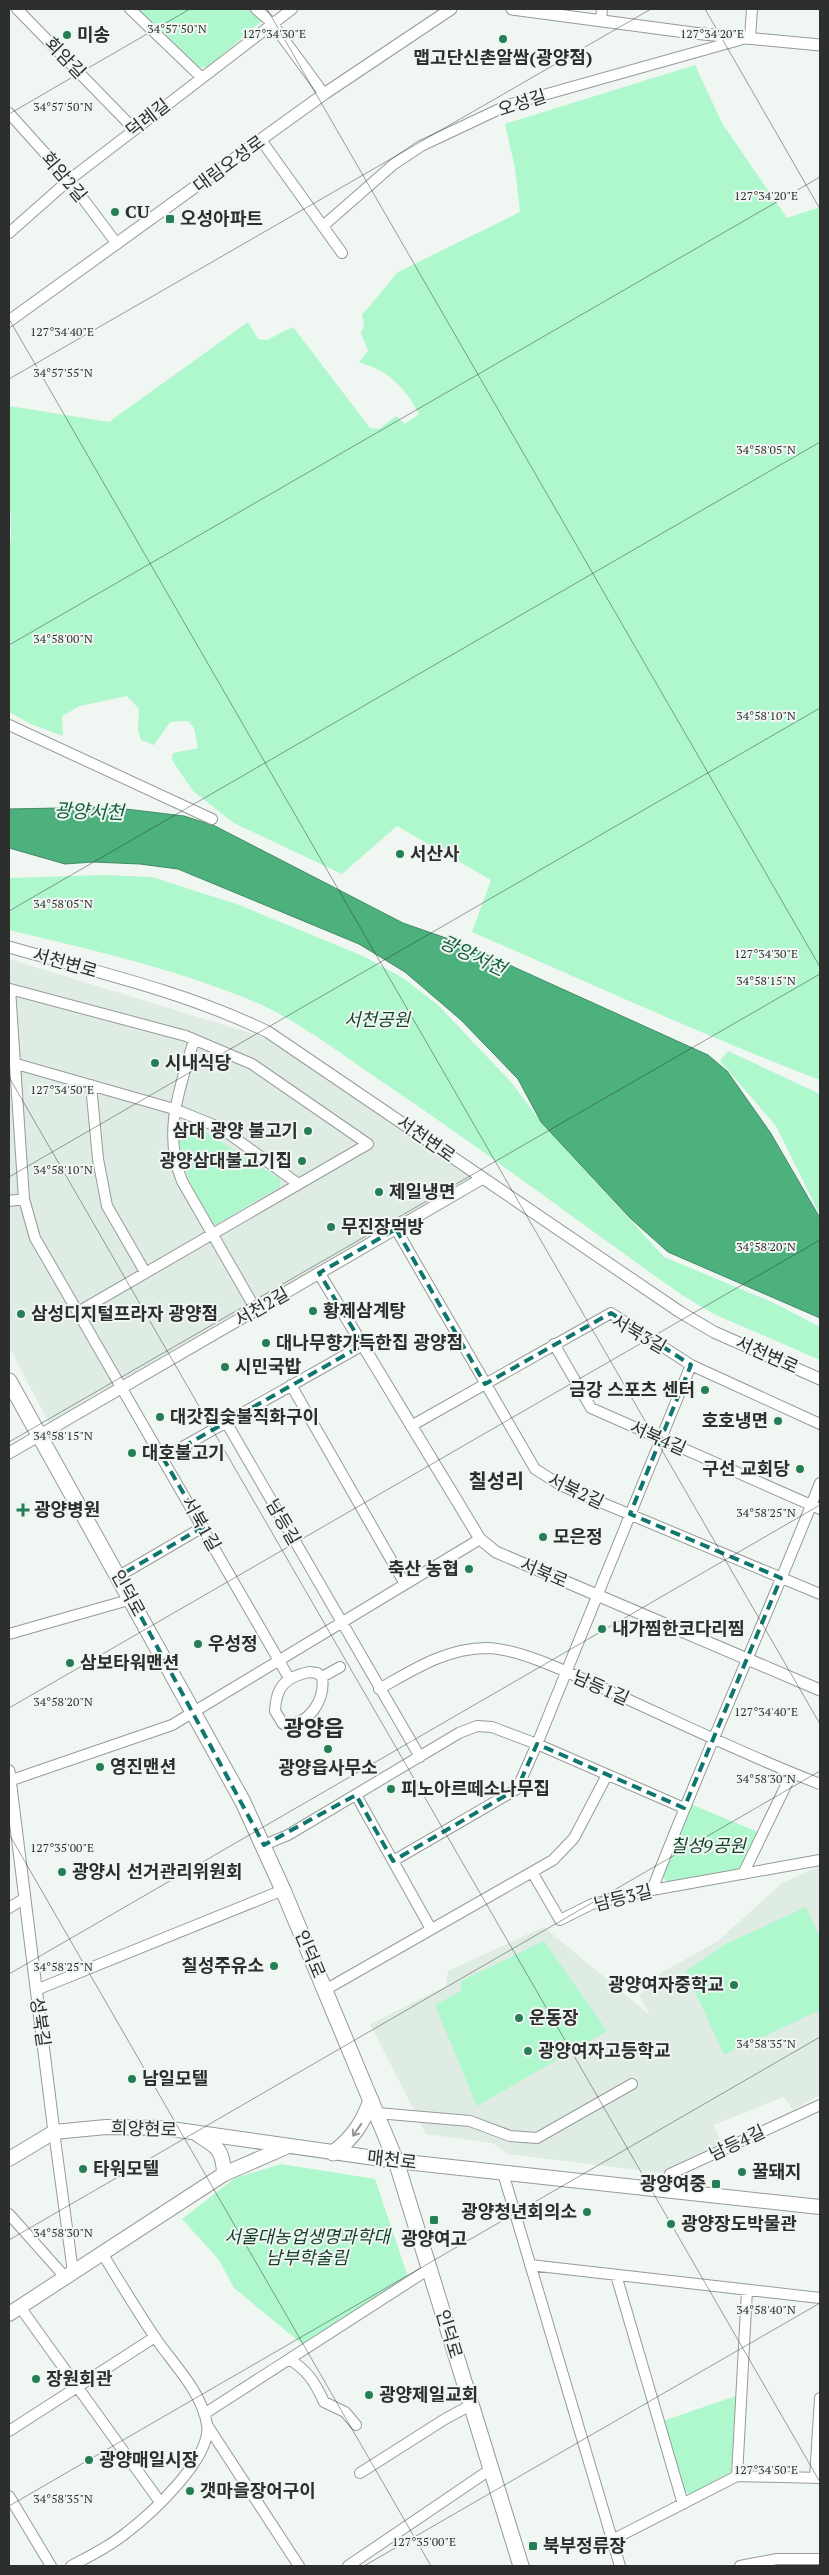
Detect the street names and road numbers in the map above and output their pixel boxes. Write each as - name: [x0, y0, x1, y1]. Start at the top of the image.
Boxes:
- street label: 회암길: [40, 31, 92, 84]
- street label: 오성길: [494, 83, 549, 121]
- street label: 덕례길: [120, 92, 174, 142]
- street label: 대림오성로: [188, 129, 269, 197]
- street label: 회암2길: [37, 146, 93, 207]
- street label: 서천변로: [30, 941, 100, 983]
- street label: 서천변로: [393, 1109, 461, 1167]
- street label: 서천2길: [230, 1281, 293, 1331]
- street label: 서북3길: [608, 1308, 671, 1358]
- street label: 서천변로: [732, 1330, 803, 1379]
- street label: 서북4길: [626, 1414, 690, 1460]
- street label: 서북2길: [544, 1467, 608, 1513]
- street label: 서북1길: [177, 1492, 227, 1555]
- street label: 남등길: [261, 1494, 307, 1549]
- street label: 서북로: [517, 1551, 572, 1593]
- street label: 인덕로: [106, 1565, 151, 1620]
- street label: 남등1길: [569, 1664, 633, 1710]
- street label: 남등3길: [591, 1878, 654, 1916]
- street label: 인덕로: [290, 1926, 332, 1981]
- street label: 성북길: [26, 1996, 56, 2048]
- street label: 희양현로: [111, 2115, 178, 2141]
- street label: 남등4길: [705, 2119, 769, 2165]
- street label: 매천로: [366, 2144, 418, 2174]
- street label: 인덕로: [431, 2306, 469, 2361]

